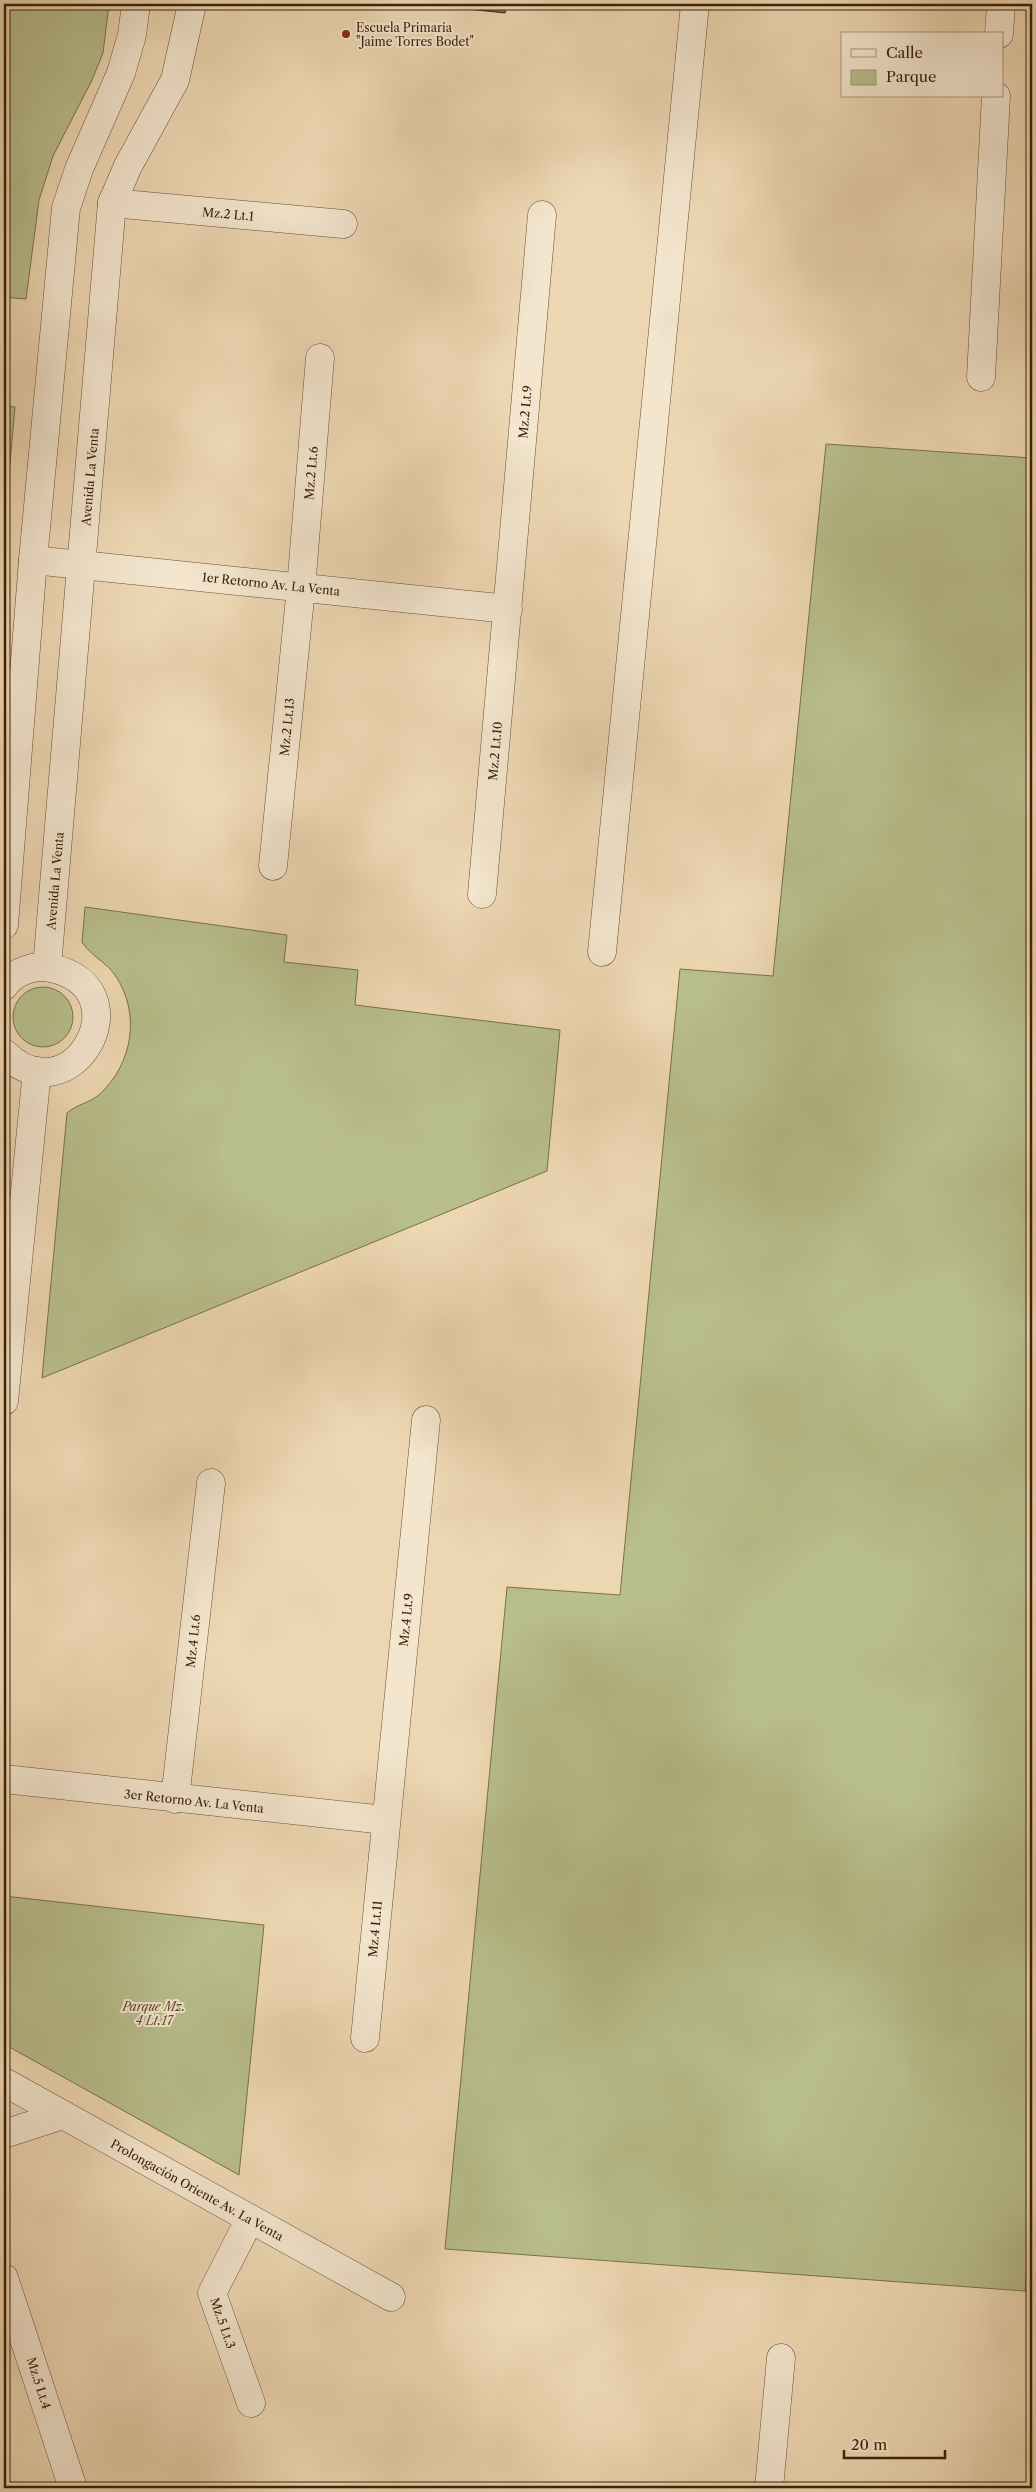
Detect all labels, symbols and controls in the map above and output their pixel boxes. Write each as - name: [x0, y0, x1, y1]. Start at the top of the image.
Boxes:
- place label: Escuela Primaria "Jaime Torres Bodet": [356, 20, 474, 49]
- marker: Escuela Primaria "Jaime Torres Bodet": [340, 28, 352, 40]
- legend: [841, 32, 1004, 98]
- text: Calle: [886, 43, 923, 62]
- text: Parque: [886, 67, 936, 86]
- street label: Mz.2 Lt.1: [202, 204, 254, 224]
- street label: Mz.2 Lt.9: [515, 385, 535, 439]
- street label: Avenida La Venta: [78, 427, 102, 528]
- street label: Mz.2 Lt.6: [301, 446, 321, 500]
- street label: 1er Retorno Av. La Venta: [201, 569, 342, 599]
- street label: Mz.2 Lt.13: [276, 697, 298, 757]
- street label: Mz.2 Lt.10: [485, 721, 505, 781]
- street label: Avenida La Venta: [43, 831, 67, 932]
- street label: Mz.4 Lt.9: [396, 1593, 416, 1647]
- street label: Mz.4 Lt.6: [183, 1613, 203, 1669]
- street label: 3er Retorno Av. La Venta: [123, 1786, 265, 1816]
- street label: Mz.4 Lt.11: [365, 1900, 385, 1958]
- park label: Parque Mz. 4 Lt.17: [121, 1999, 186, 2028]
- street label: Prolongación Oriente Av. La Venta: [108, 2136, 287, 2244]
- street label: Mz.5 Lt.3: [207, 2296, 239, 2350]
- street label: Mz.5 Lt.4: [24, 2355, 54, 2411]
- scale bar: [844, 2427, 945, 2459]
- text: 20 m: [851, 2435, 887, 2454]

